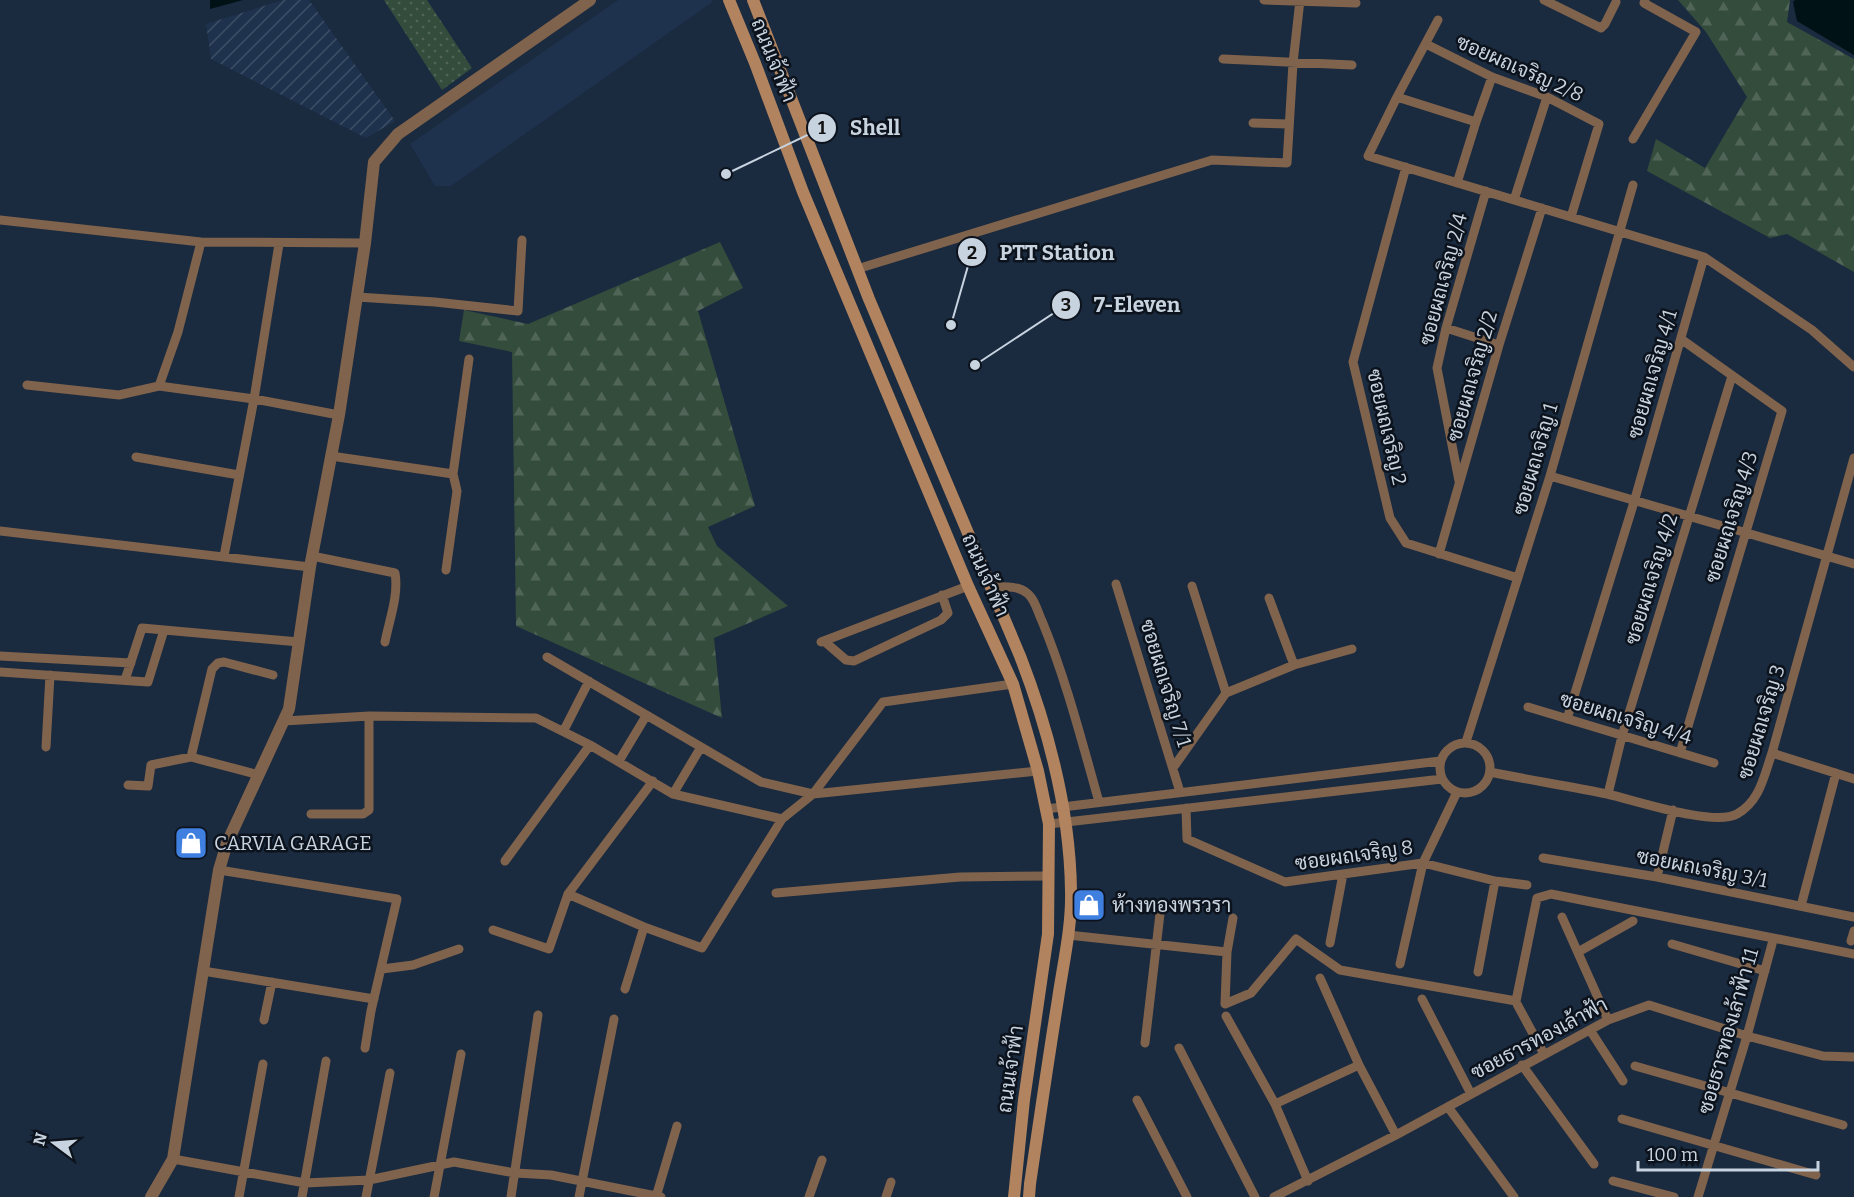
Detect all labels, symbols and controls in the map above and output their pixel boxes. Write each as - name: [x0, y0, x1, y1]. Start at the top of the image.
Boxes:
- street label: ถนนเจ้าฟ้า: [746, 15, 802, 105]
- street label: ซอยผถเจริญ 2/8: [1453, 29, 1587, 107]
- callout: Shell: [807, 109, 912, 148]
- text: Shell: [850, 115, 901, 141]
- text: 1: [818, 117, 826, 139]
- street label: ซอยผถเจริญ 2/4: [1414, 210, 1472, 348]
- callout: PTT Station: [957, 233, 1126, 272]
- text: PTT Station: [1000, 240, 1115, 266]
- text: 2: [967, 242, 977, 264]
- callout: 7-Eleven: [1051, 285, 1192, 324]
- text: 7-Eleven: [1094, 292, 1181, 318]
- text: 3: [1061, 294, 1071, 316]
- street label: ซอยผถเจริญ 4/1: [1622, 307, 1682, 441]
- street label: ซอยผถเจริญ 2/2: [1442, 308, 1502, 444]
- street label: ซอยผถเจริญ 2: [1362, 367, 1412, 487]
- street label: ซอยผถเจริญ 1: [1508, 400, 1562, 518]
- street label: ซอยผถเจริญ 4/3: [1700, 448, 1762, 586]
- street label: ซอยผถเจริญ 4/2: [1620, 510, 1682, 648]
- street label: ถนนเจ้าฟ้า: [957, 530, 1015, 620]
- street label: ซอยผถเจริญ 7/1: [1135, 617, 1197, 749]
- street label: ซอยผถเจริญ 3: [1732, 662, 1790, 782]
- street label: ซอยผถเจริญ 4/4: [1557, 687, 1695, 750]
- shop icon: CARVIA GARAGE: [173, 825, 209, 861]
- place label: CARVIA GARAGE: [214, 831, 372, 855]
- street label: ซอยผถเจริญ 8: [1293, 835, 1415, 875]
- street label: ซอยผถเจริญ 3/1: [1634, 844, 1770, 892]
- shop icon: ห้างทองพรวรา: [1071, 887, 1107, 923]
- place label: ห้างทองพรวรา: [1112, 893, 1231, 917]
- street label: ซอยธารทองเล้าฟ้า 11: [1693, 945, 1763, 1117]
- street label: ซอยธารทองเล้าฟ้า: [1467, 992, 1611, 1084]
- street label: ถนนเจ้าฟ้า: [992, 1024, 1028, 1114]
- north arrow: [24, 1113, 84, 1173]
- text: N: [29, 1130, 51, 1148]
- scale bar: [1638, 1134, 1818, 1172]
- text: 100 m: [1647, 1144, 1698, 1166]

